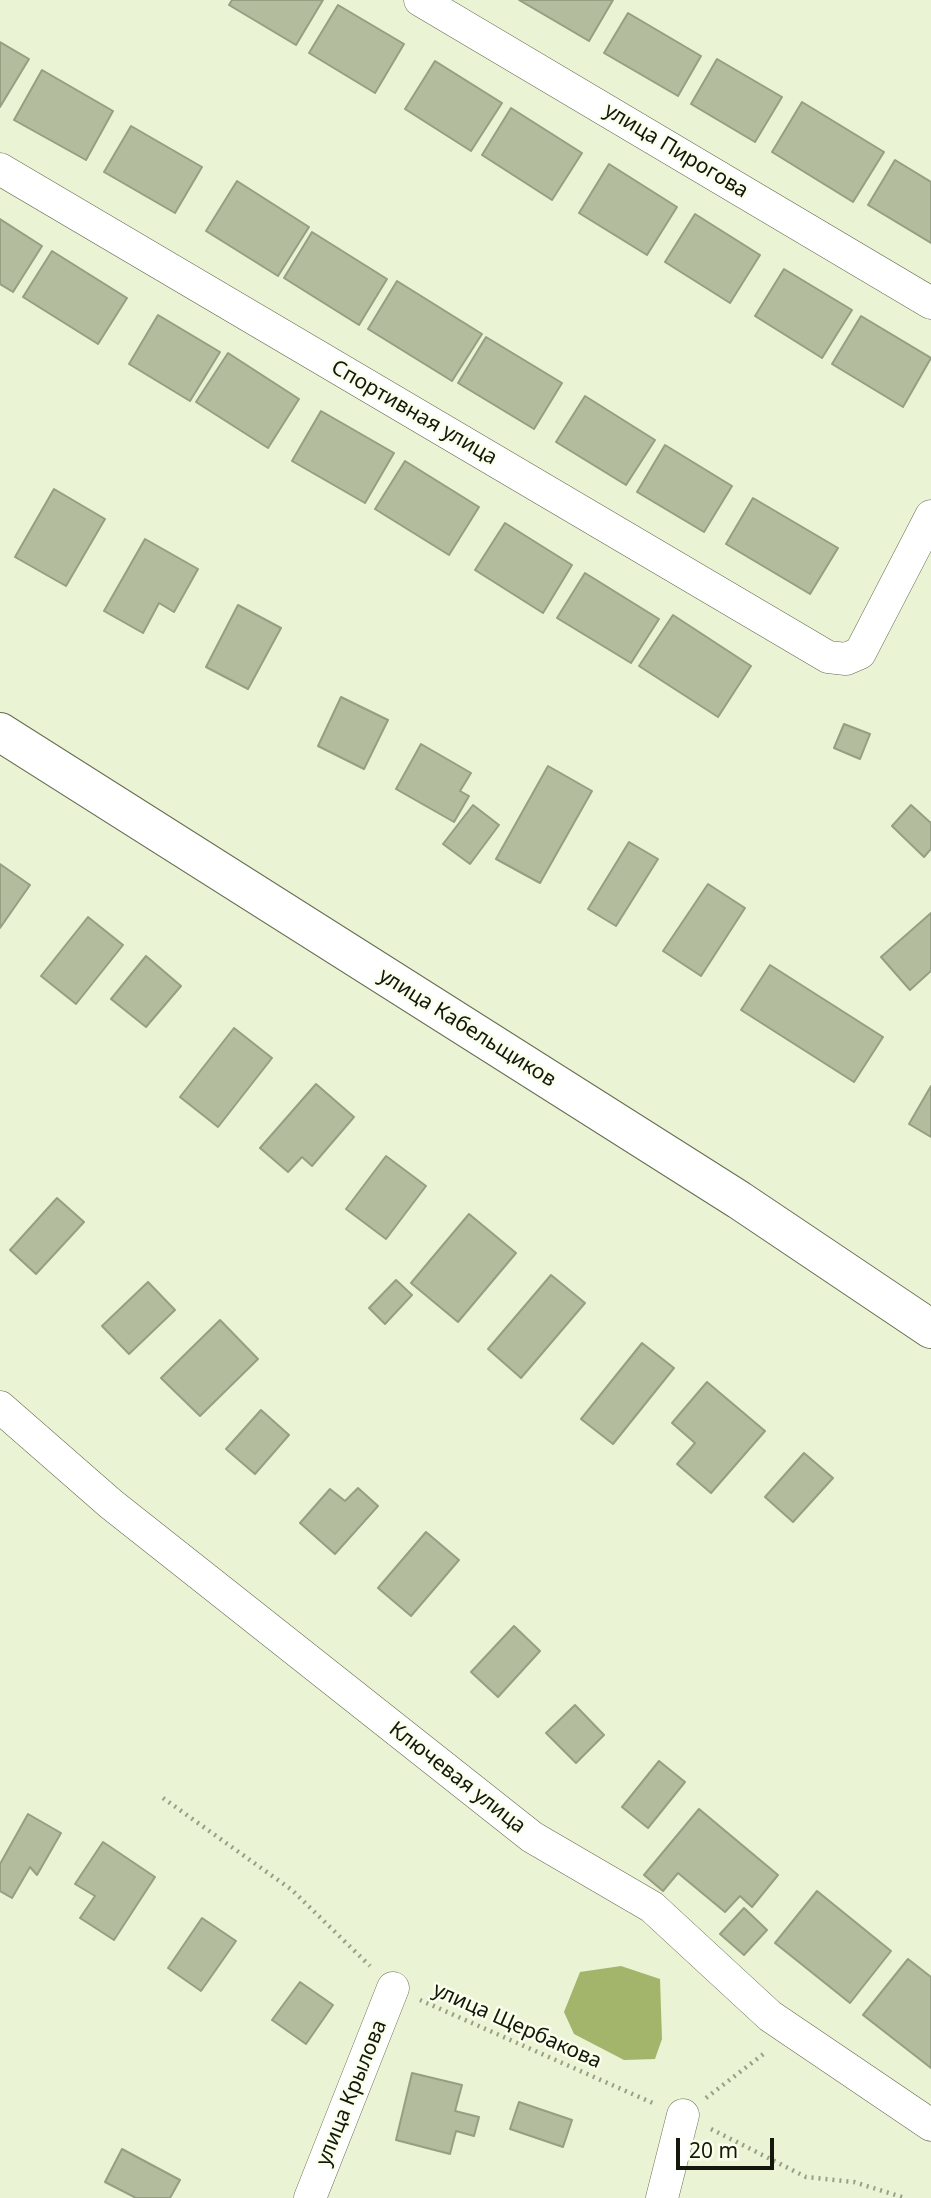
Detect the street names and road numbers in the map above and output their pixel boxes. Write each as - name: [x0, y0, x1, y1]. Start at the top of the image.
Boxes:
- street label: улица Пирогова: [599, 98, 753, 204]
- street label: Спортивная улица: [326, 355, 502, 471]
- street label: улица Кабельщиков: [374, 963, 560, 1093]
- street label: Ключевая улица: [384, 1717, 530, 1839]
- street label: улица Щербакова: [429, 1978, 605, 2074]
- street label: улица Крылова: [311, 2016, 393, 2170]

